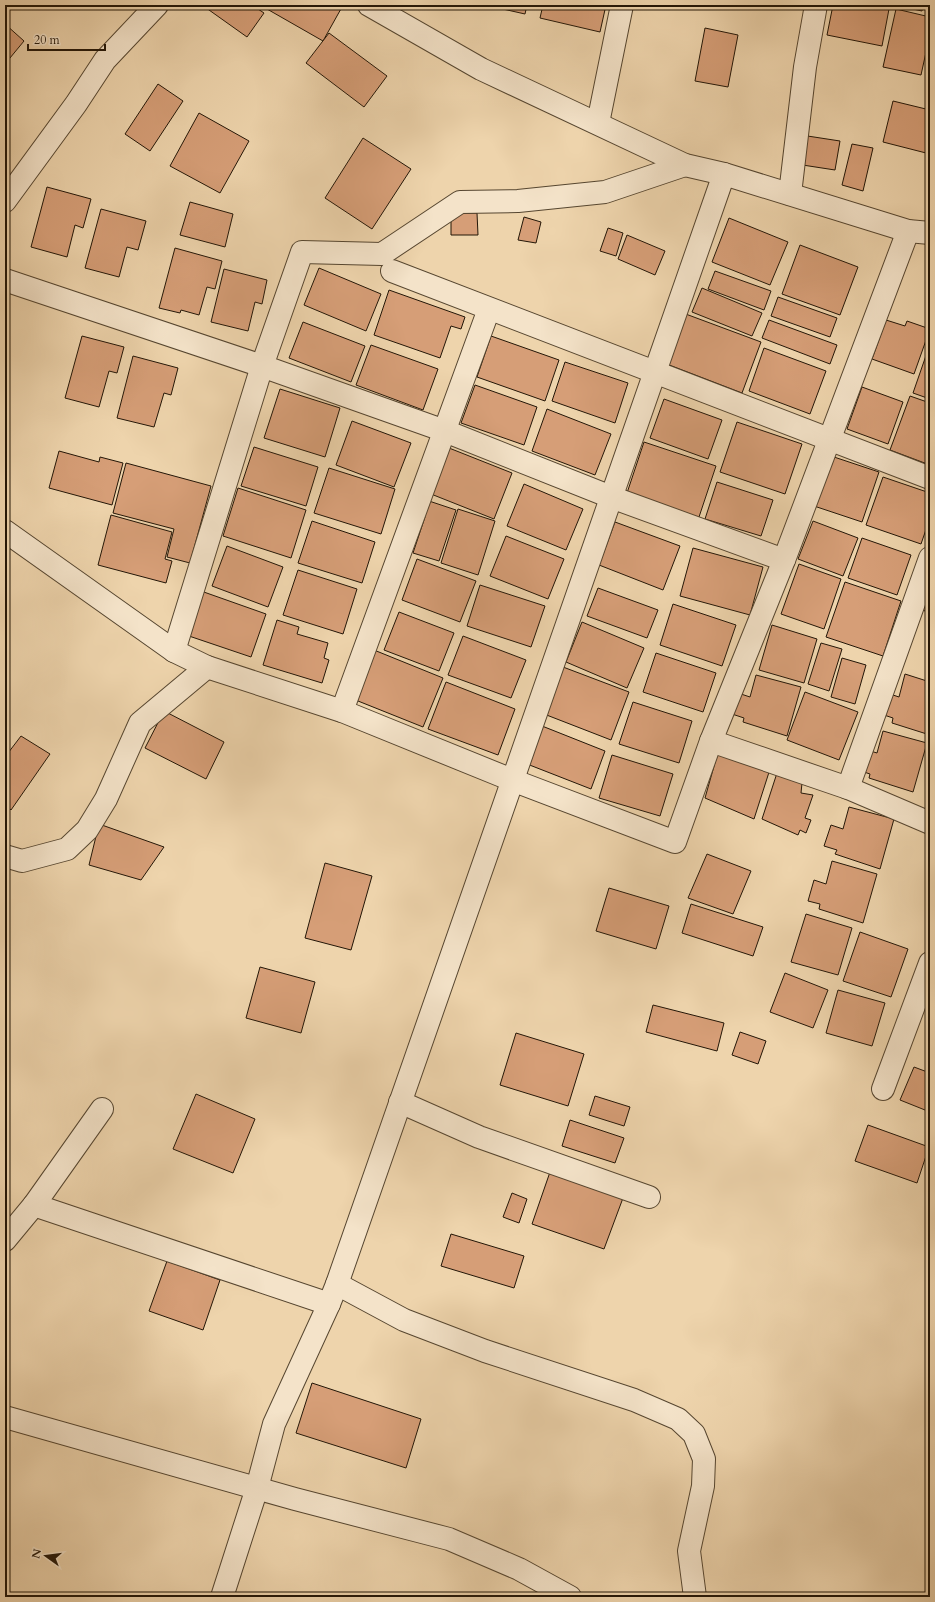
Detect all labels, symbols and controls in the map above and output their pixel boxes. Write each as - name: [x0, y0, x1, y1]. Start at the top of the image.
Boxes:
- scale bar: [28, 26, 105, 52]
- text: 20 m: [34, 32, 61, 48]
- north arrow: [26, 1536, 66, 1576]
- text: N: [28, 1547, 45, 1560]

